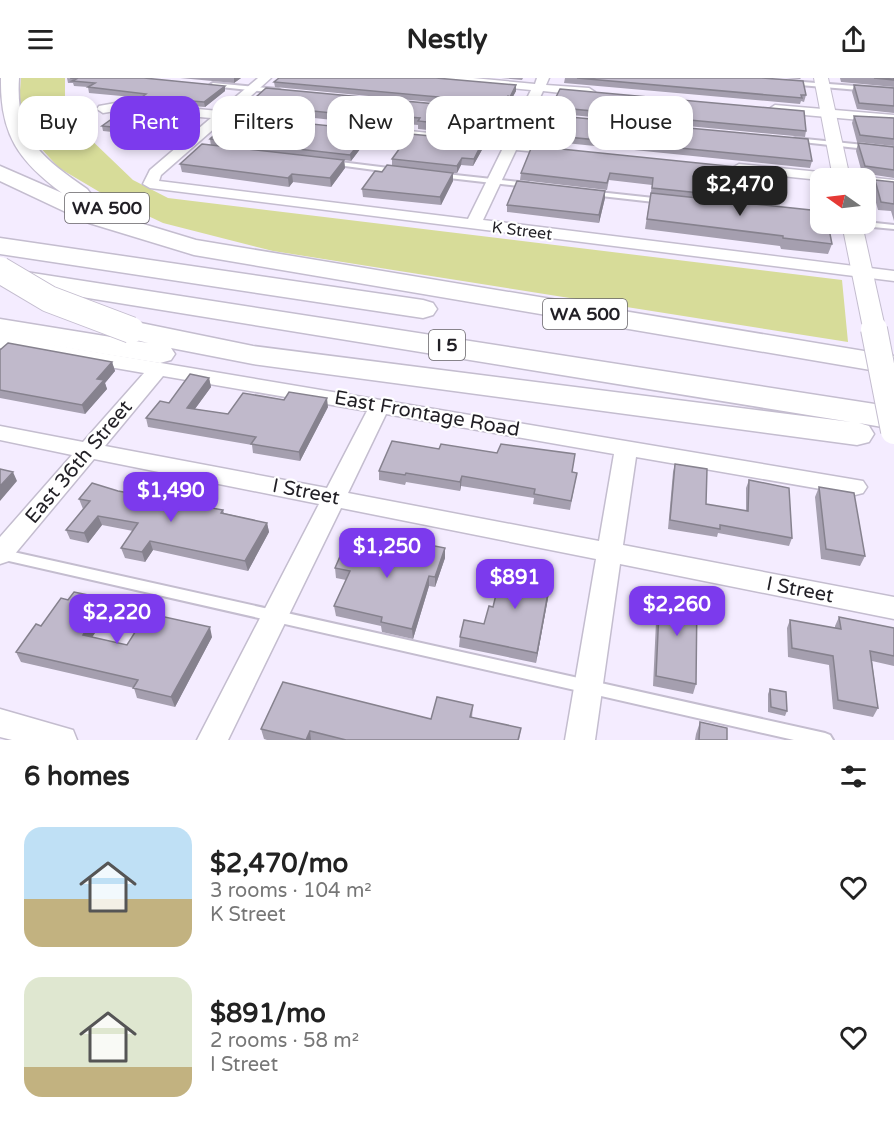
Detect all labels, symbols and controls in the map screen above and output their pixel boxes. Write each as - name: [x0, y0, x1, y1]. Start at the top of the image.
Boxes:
- icon: menu: [24, 23, 57, 56]
- text: Nestly: [407, 23, 487, 56]
- icon: share: [837, 23, 870, 56]
- chip: Buy: [18, 96, 98, 150]
- chip: Rent: [110, 96, 200, 150]
- chip: Filters: [212, 96, 315, 150]
- chip: New: [327, 96, 414, 150]
- chip: Apartment: [426, 96, 576, 150]
- chip: House: [588, 96, 693, 150]
- pin: $2,470: [691, 166, 789, 217]
- north arrow: [810, 168, 876, 234]
- map controls: [810, 168, 876, 234]
- text: $2,470: [706, 173, 774, 197]
- road number: WA 500: [65, 193, 149, 223]
- street label: K Street: [491, 217, 553, 245]
- road number: WA 500: [543, 299, 627, 329]
- road number: I 5: [429, 330, 465, 360]
- street label: East Frontage Road: [333, 386, 521, 442]
- street label: East 36th Street: [20, 395, 138, 529]
- pin: $1,490: [122, 472, 220, 523]
- street label: I Street: [270, 474, 342, 510]
- text: $1,490: [137, 479, 205, 503]
- pin: $1,250: [338, 528, 436, 579]
- text: $1,250: [353, 535, 421, 559]
- pin: $891: [479, 559, 551, 610]
- text: $891: [490, 566, 540, 590]
- street label: I Street: [764, 572, 836, 608]
- pin: $2,260: [628, 586, 726, 637]
- text: $2,260: [643, 593, 711, 617]
- pin: $2,220: [68, 594, 166, 645]
- text: $2,220: [83, 601, 151, 625]
- icon: filters: [837, 760, 870, 793]
- text: 6 homes: [24, 761, 130, 792]
- text: $2,470/mo: [210, 848, 348, 879]
- icon: home: [72, 851, 144, 923]
- icon: heart: [837, 871, 870, 904]
- text: 3 rooms · 104 m²: [210, 879, 372, 903]
- text: K Street: [210, 903, 286, 927]
- text: $891/mo: [210, 998, 326, 1029]
- icon: home: [72, 1001, 144, 1073]
- icon: heart: [837, 1021, 870, 1054]
- text: 2 rooms · 58 m²: [210, 1029, 359, 1053]
- text: I Street: [210, 1053, 278, 1077]

